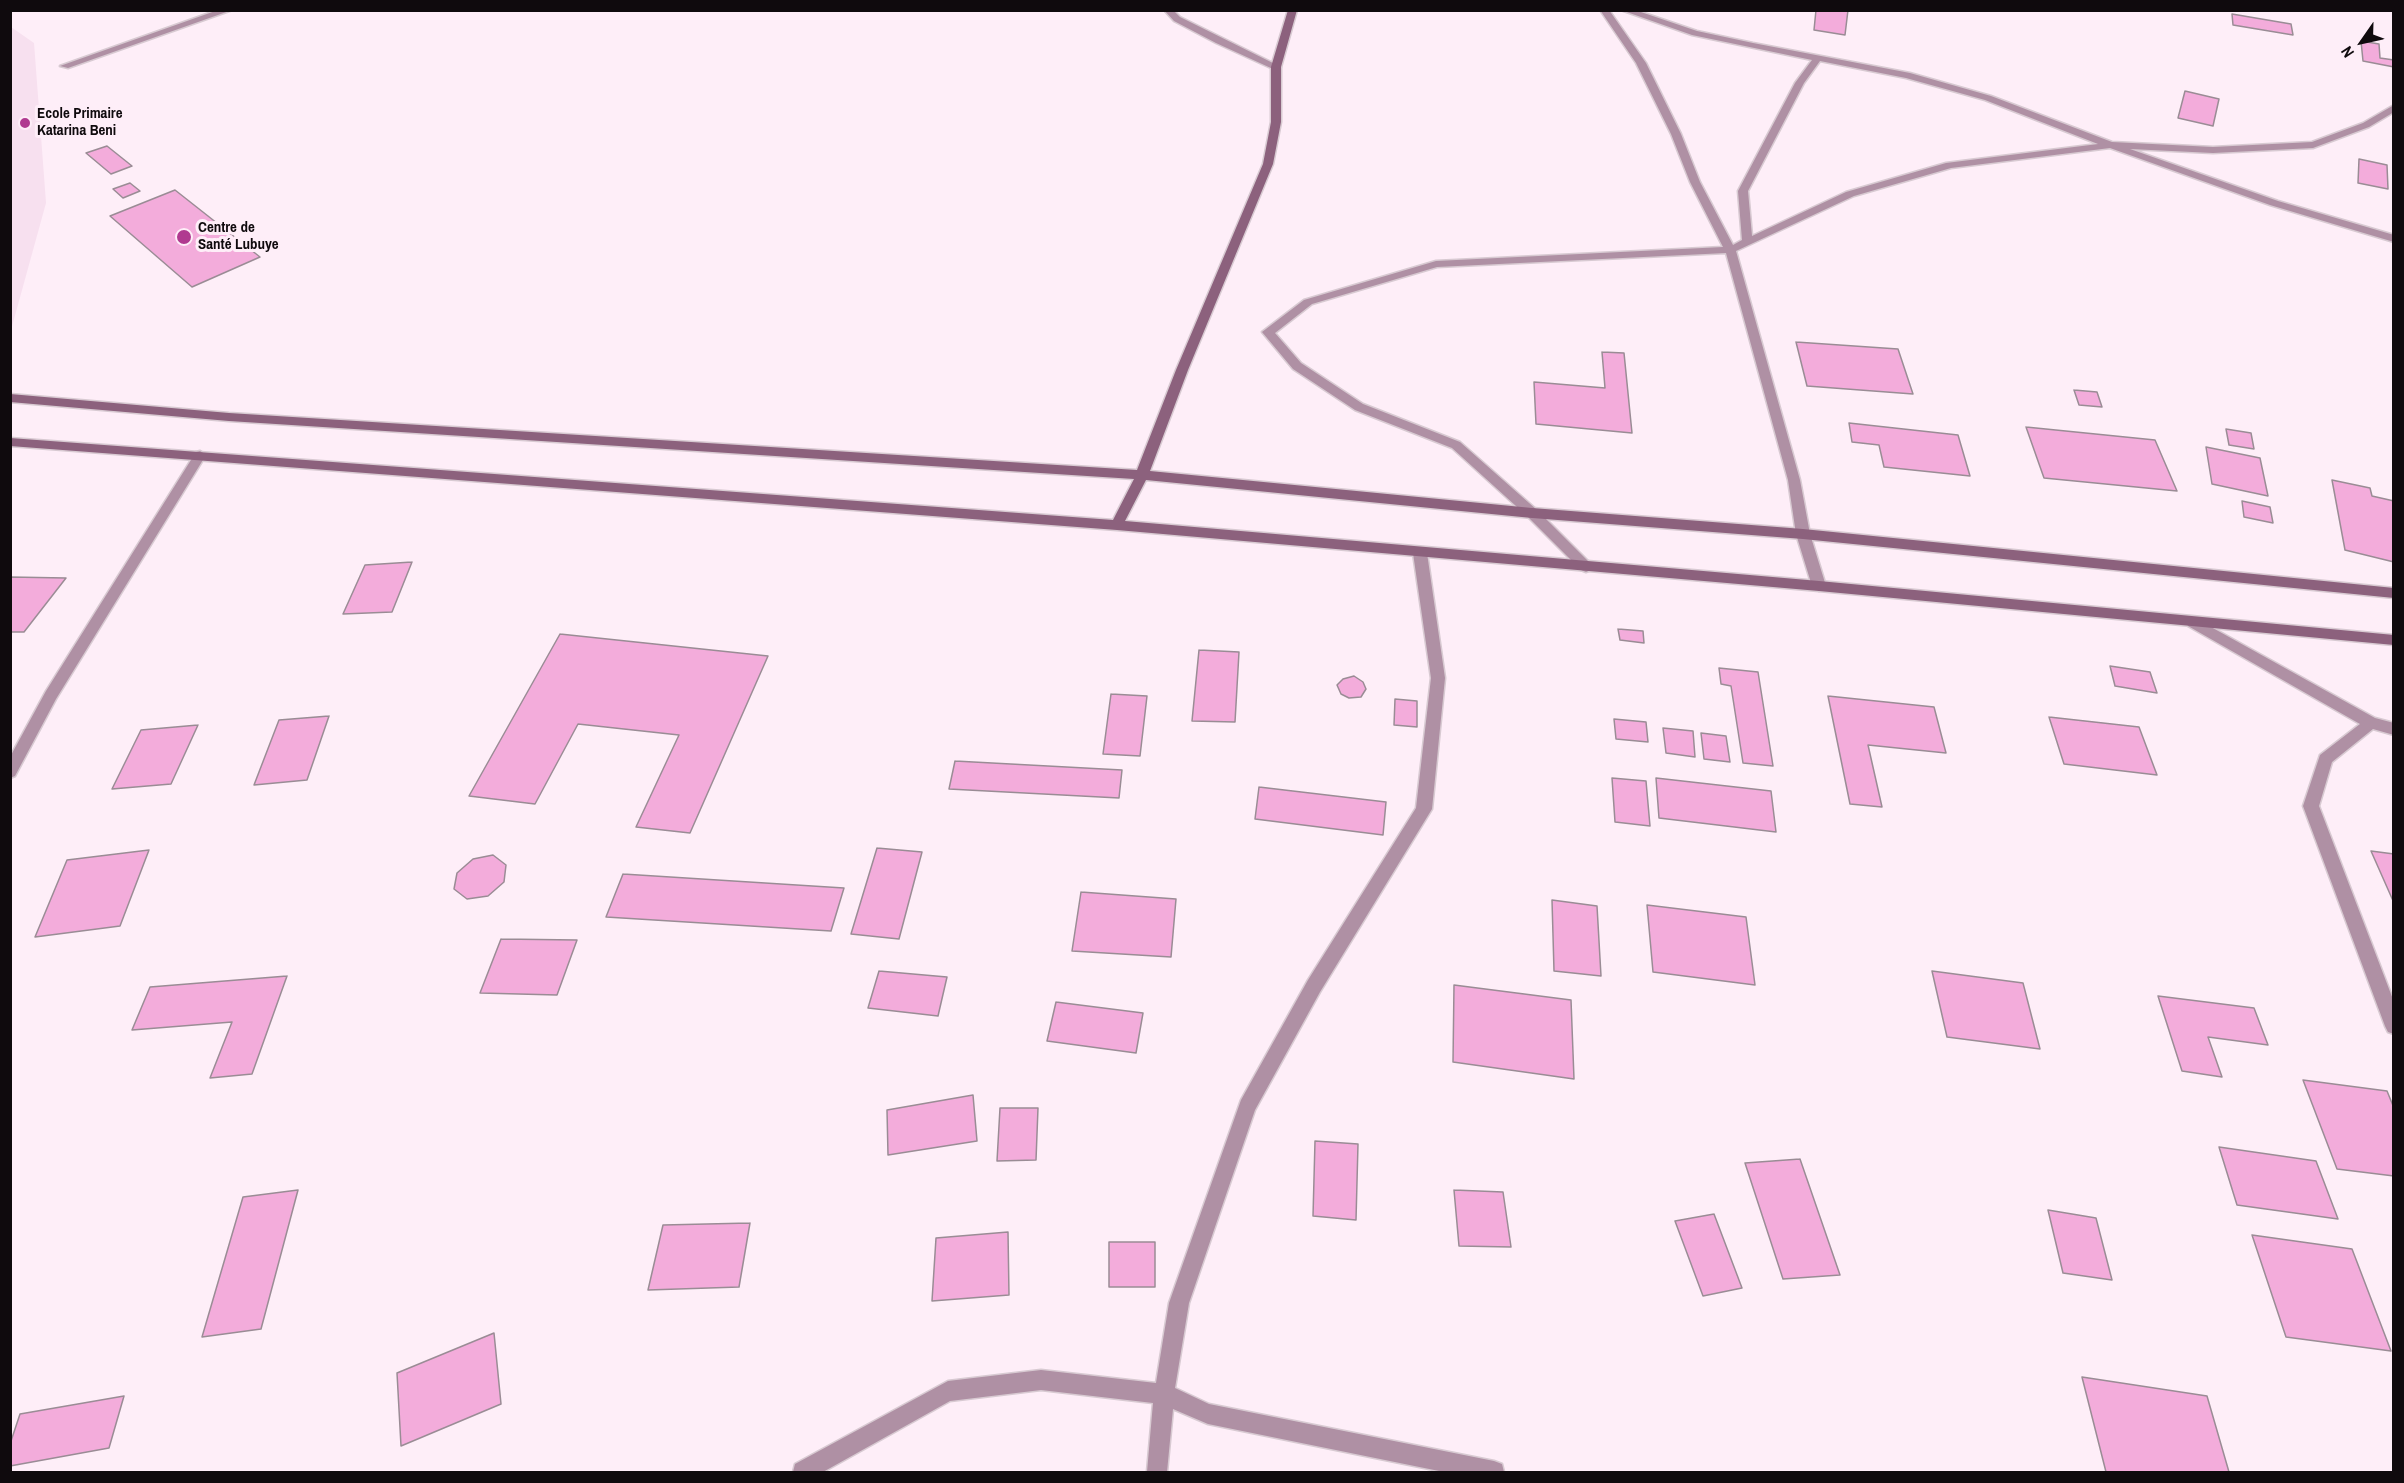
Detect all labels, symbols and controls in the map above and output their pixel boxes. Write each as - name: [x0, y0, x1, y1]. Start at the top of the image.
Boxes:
- north arrow: [2332, 12, 2392, 72]
- text: N: [2335, 42, 2359, 62]
- place label: Ecole Primaire Katarina Beni: [37, 105, 122, 140]
- marker: Ecole Primaire Katarina Beni: [18, 116, 32, 130]
- place label: Centre de Santé Lubuye: [198, 219, 279, 254]
- marker: Centre de Santé Lubuye: [175, 228, 193, 246]

